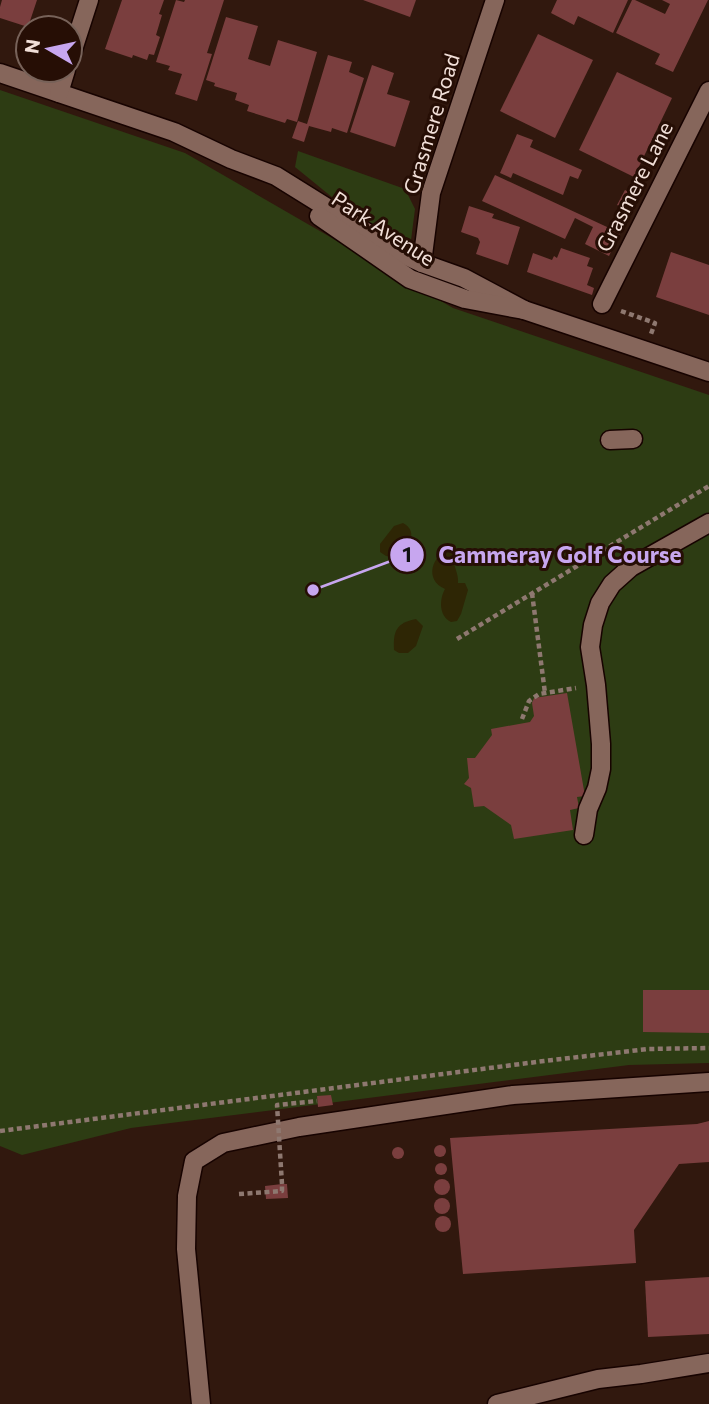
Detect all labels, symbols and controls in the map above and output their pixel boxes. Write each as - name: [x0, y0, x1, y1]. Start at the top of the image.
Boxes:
- north arrow: [14, 14, 84, 84]
- text: N: [19, 37, 44, 55]
- street label: Grasmere Road: [397, 50, 464, 197]
- street label: Grasmere Lane: [590, 117, 677, 256]
- street label: Park Avenue: [328, 185, 440, 270]
- callout: Cammeray Golf Course: [390, 533, 696, 577]
- text: Cammeray Golf Course: [438, 540, 682, 568]
- text: 1: [402, 541, 412, 566]

